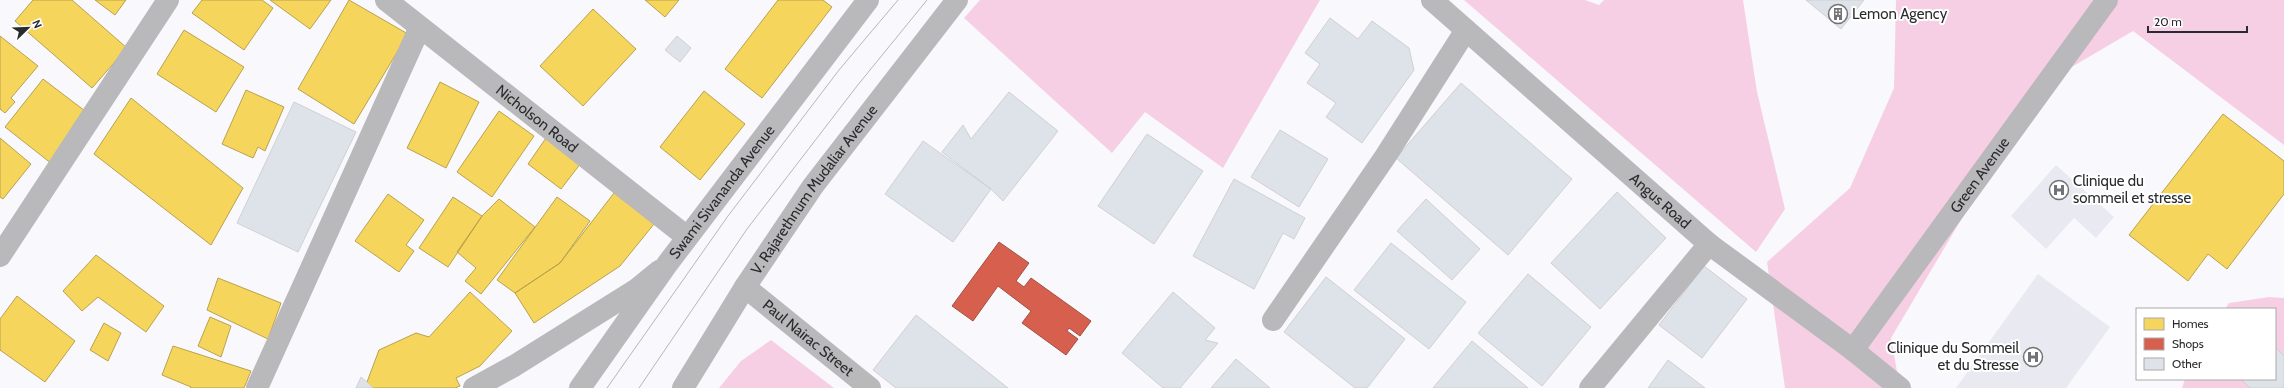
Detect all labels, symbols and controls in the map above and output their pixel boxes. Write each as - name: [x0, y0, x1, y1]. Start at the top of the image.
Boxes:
- building icon: Lemon Agency: [1827, 3, 1849, 25]
- place label: Lemon Agency: [1852, 5, 1948, 23]
- north arrow: [8, 8, 48, 48]
- scale bar: [2148, 8, 2247, 34]
- text: 20 m: [2154, 14, 2182, 29]
- text: N: [29, 18, 45, 30]
- street label: Nicholson Road: [492, 81, 581, 157]
- street label: V. Rajarethnum Mudaliar Avenue: [747, 101, 882, 278]
- street label: Swami Sivananda Avenue: [665, 121, 779, 262]
- street label: Green Avenue: [1946, 134, 2014, 217]
- street label: Angus Road: [1626, 169, 1694, 233]
- place label: Clinique du sommeil et stresse: [2073, 172, 2192, 207]
- hospital icon: Clinique du sommeil et stresse: [2048, 179, 2070, 201]
- street label: Paul Nairac Street: [759, 296, 857, 380]
- legend: [2136, 308, 2276, 380]
- text: Homes: [2172, 316, 2209, 331]
- text: Shops: [2172, 336, 2204, 351]
- place label: Clinique du Sommeil et du Stresse: [1887, 339, 2019, 374]
- hospital icon: Clinique du Sommeil et du Stresse: [2022, 346, 2044, 368]
- text: Other: [2172, 356, 2202, 371]

